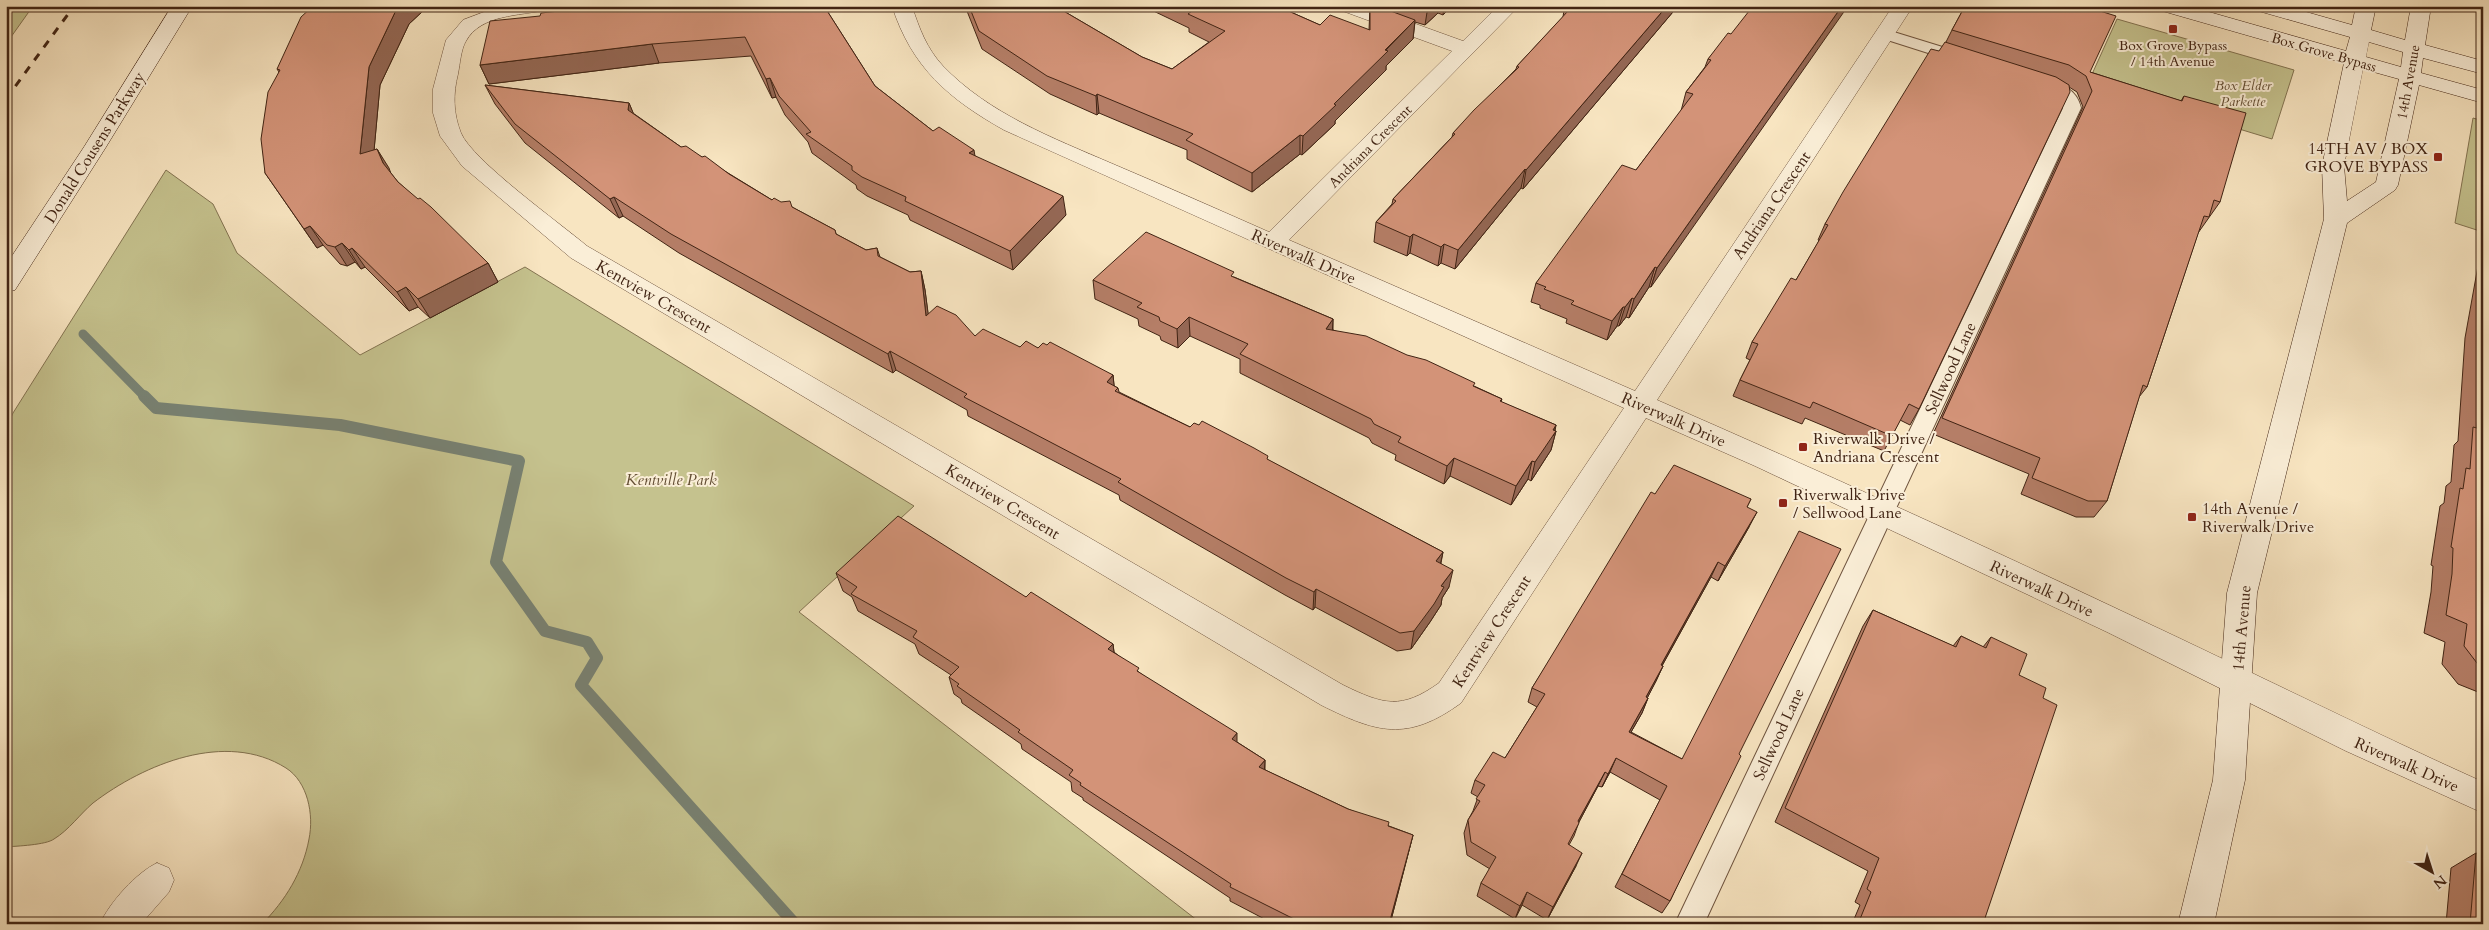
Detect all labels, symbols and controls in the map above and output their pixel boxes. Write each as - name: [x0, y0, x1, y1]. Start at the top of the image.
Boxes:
- marker: Box Grove Bypass / 14th Avenue: [2167, 23, 2179, 35]
- street label: Box Grove Bypass: [2269, 28, 2379, 77]
- place label: Box Grove Bypass / 14th Avenue: [2119, 36, 2228, 71]
- street label: 14th Avenue: [2393, 43, 2424, 121]
- street label: Donald Cousens Parkway: [39, 67, 151, 227]
- park label: Box Elder Parkette: [2215, 76, 2272, 111]
- street label: Andriana Crescent: [1325, 100, 1416, 192]
- place label: 14TH AV / BOX GROVE BYPASS: [2305, 138, 2428, 178]
- street label: Andriana Crescent: [1727, 147, 1816, 264]
- marker: 14TH AV / BOX GROVE BYPASS: [2432, 151, 2444, 163]
- street label: Riverwalk Drive: [1248, 224, 1359, 290]
- street label: Kentview Crescent: [592, 255, 715, 339]
- street label: Sellwood Lane: [1920, 319, 1982, 418]
- street label: Riverwalk Drive: [1618, 387, 1729, 453]
- place label: Riverwalk Drive / Andriana Crescent: [1813, 428, 1939, 468]
- marker: Riverwalk Drive / Andriana Crescent: [1797, 441, 1809, 453]
- street label: Kentview Crescent: [941, 459, 1064, 545]
- park label: Kentville Park: [625, 469, 717, 491]
- place label: Riverwalk Drive / Sellwood Lane: [1793, 484, 1905, 524]
- marker: Riverwalk Drive / Sellwood Lane: [1777, 497, 1789, 509]
- place label: 14th Avenue / Riverwalk Drive: [2202, 498, 2314, 538]
- marker: 14th Avenue / Riverwalk Drive: [2186, 511, 2198, 523]
- street label: Riverwalk Drive: [1986, 555, 2097, 623]
- street label: Kentview Crescent: [1447, 571, 1536, 692]
- street label: 14th Avenue: [2227, 584, 2257, 672]
- street label: Sellwood Lane: [1748, 685, 1810, 784]
- street label: Riverwalk Drive: [2351, 732, 2462, 798]
- north arrow: [2406, 848, 2456, 898]
- text: N: [2429, 871, 2451, 893]

